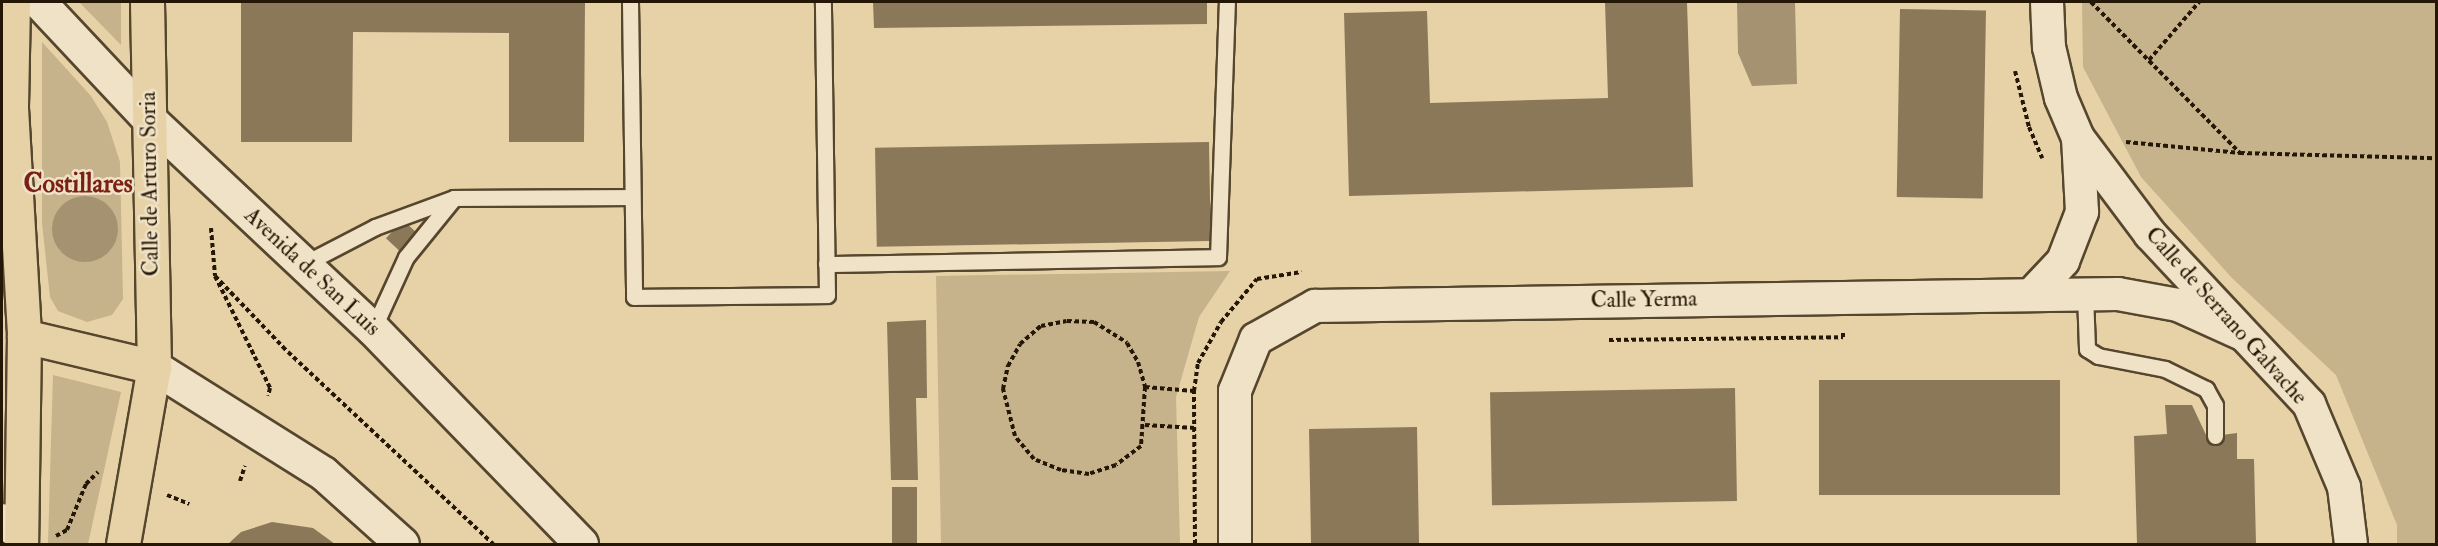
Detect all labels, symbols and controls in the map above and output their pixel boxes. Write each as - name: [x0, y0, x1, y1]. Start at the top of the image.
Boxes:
- street label: Calle de Arturo Soria: [135, 91, 165, 277]
- district label: Costillares: [23, 169, 133, 201]
- street label: Avenida de San Luis: [239, 202, 385, 342]
- street label: Calle de Serrano Galvache: [2139, 222, 2313, 410]
- street label: Calle Yerma: [1590, 286, 1698, 314]

